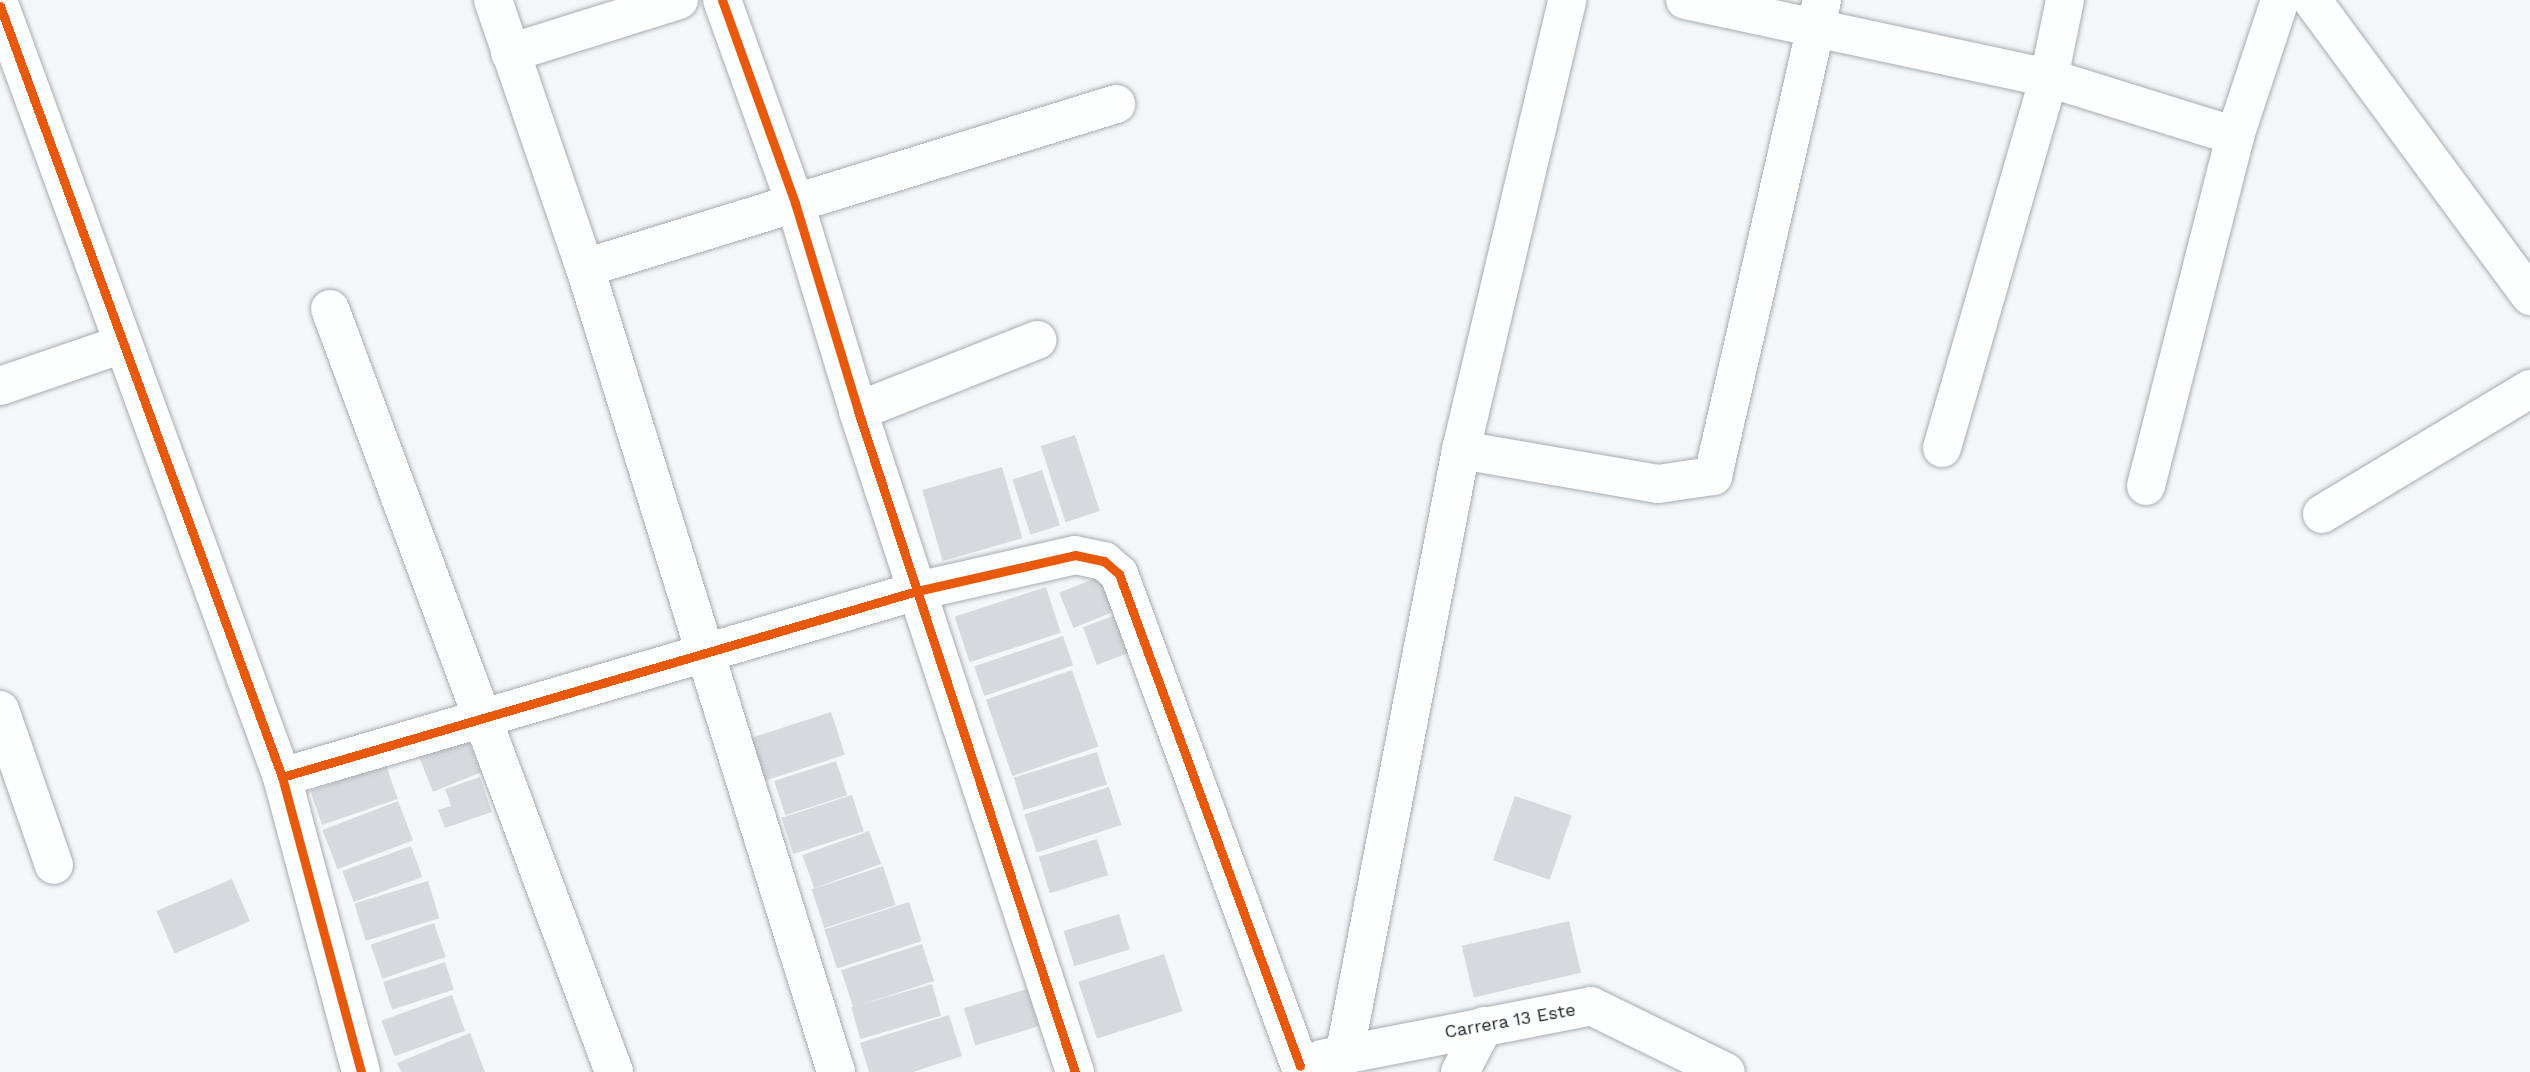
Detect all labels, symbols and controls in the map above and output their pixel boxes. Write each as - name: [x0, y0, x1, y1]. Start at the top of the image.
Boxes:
- street label: Carrera 13 Este: [1442, 999, 1578, 1043]

